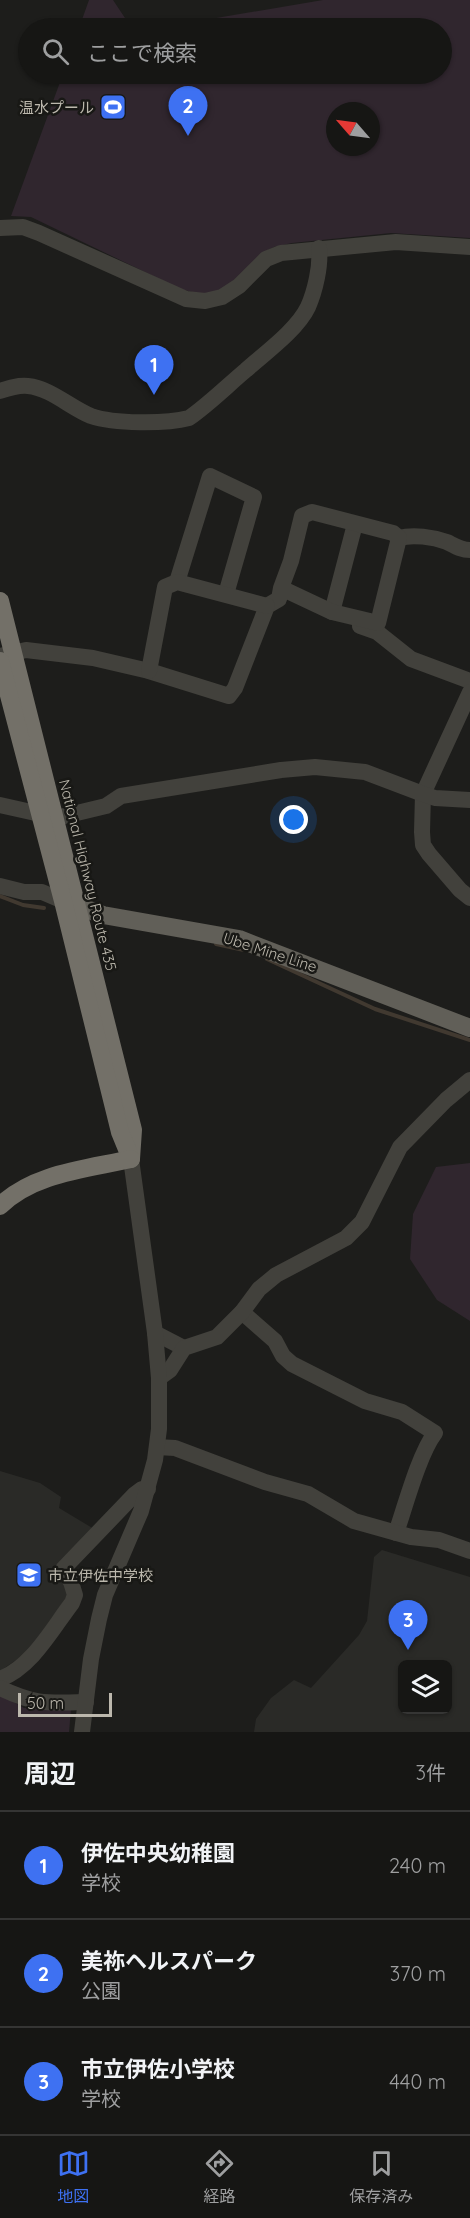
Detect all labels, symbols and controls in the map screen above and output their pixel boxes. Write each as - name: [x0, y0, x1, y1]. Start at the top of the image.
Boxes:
- search box: [18, 18, 452, 84]
- icon: search: [39, 35, 72, 68]
- text: ここで検索: [87, 39, 197, 67]
- pin: 2: [168, 86, 207, 136]
- sports icon: 温水プール: [98, 92, 128, 122]
- place label: 温水プール: [19, 98, 94, 117]
- north arrow: [326, 102, 380, 156]
- pin: 1: [134, 346, 174, 395]
- street label: National Highway Route 435: [55, 777, 121, 973]
- your location: [279, 805, 308, 834]
- street label: Ube Mine Line: [221, 928, 319, 976]
- school or university icon: 市立伊佐中学校: [14, 1560, 44, 1590]
- place label: 市立伊佐中学校: [48, 1566, 153, 1585]
- pin: 3: [388, 1600, 428, 1650]
- map controls: [398, 1660, 452, 1714]
- button: layers: [398, 1660, 452, 1714]
- scale bar: [18, 1690, 112, 1718]
- text: 50 m: [27, 1693, 64, 1713]
- text: 周辺: [24, 1757, 76, 1790]
- text: 3件: [416, 1760, 446, 1785]
- text: 伊佐中央幼稚園: [81, 1839, 235, 1867]
- text: 1: [40, 1853, 47, 1878]
- text: 240 m: [389, 1853, 446, 1878]
- text: 学校: [81, 1870, 121, 1895]
- text: 美祢ヘルスパーク: [81, 1947, 257, 1975]
- text: 2: [38, 1961, 49, 1986]
- text: 370 m: [390, 1961, 446, 1986]
- text: 公園: [81, 1978, 121, 2003]
- text: 市立伊佐小学校: [81, 2055, 235, 2083]
- text: 3: [38, 2069, 49, 2094]
- text: 440 m: [389, 2069, 446, 2094]
- text: 学校: [81, 2086, 121, 2111]
- tab: 地図: [57, 2147, 90, 2207]
- tab: 経路: [203, 2147, 236, 2207]
- tab: 保存済み: [349, 2147, 413, 2207]

